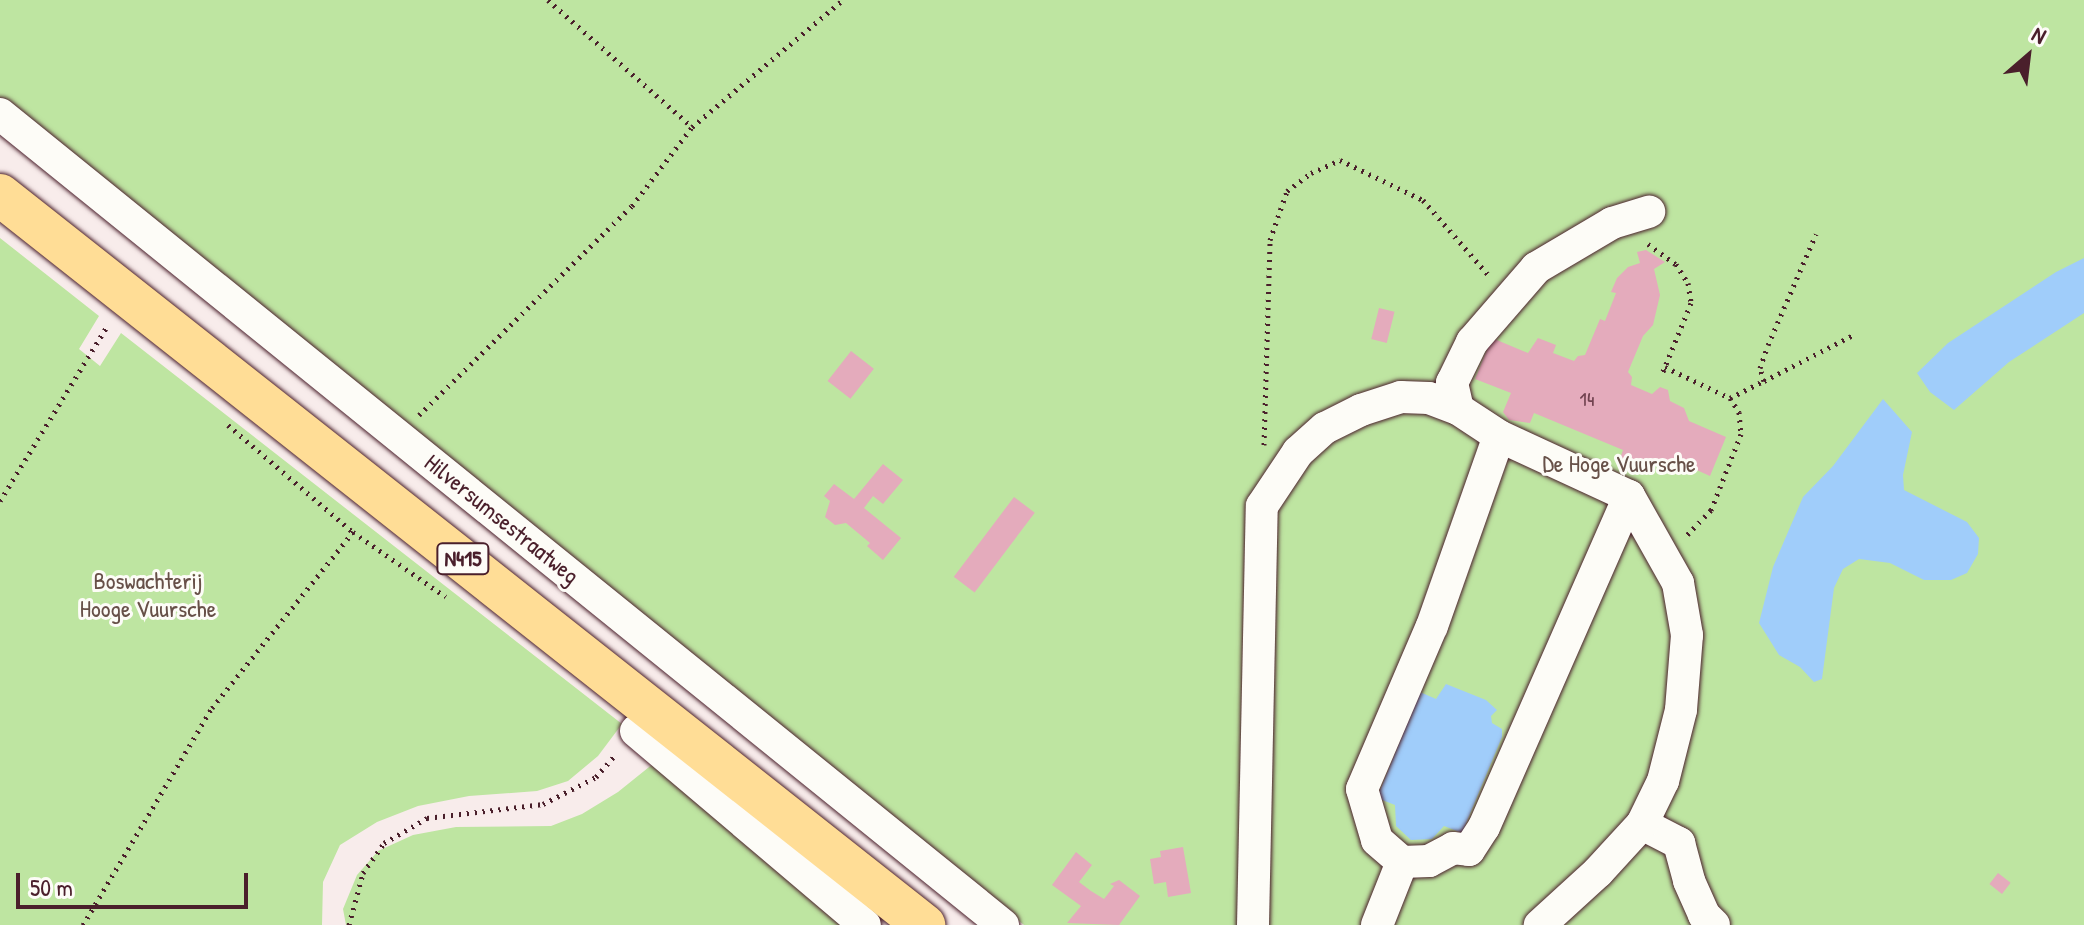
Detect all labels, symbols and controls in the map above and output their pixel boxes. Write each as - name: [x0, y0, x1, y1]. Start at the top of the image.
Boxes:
- north arrow: [1988, 16, 2068, 96]
- text: N: [2027, 19, 2051, 51]
- house number: 14: [1580, 386, 1594, 410]
- street label: Hilversumsestraatweg: [419, 448, 585, 590]
- park label: De Hoge Vuursche: [1542, 450, 1696, 478]
- road number: N415: [435, 541, 491, 577]
- park label: Boswachterij Hooge Vuursche: [80, 567, 216, 623]
- scale bar: [20, 857, 252, 907]
- text: 50 m: [30, 871, 73, 903]

